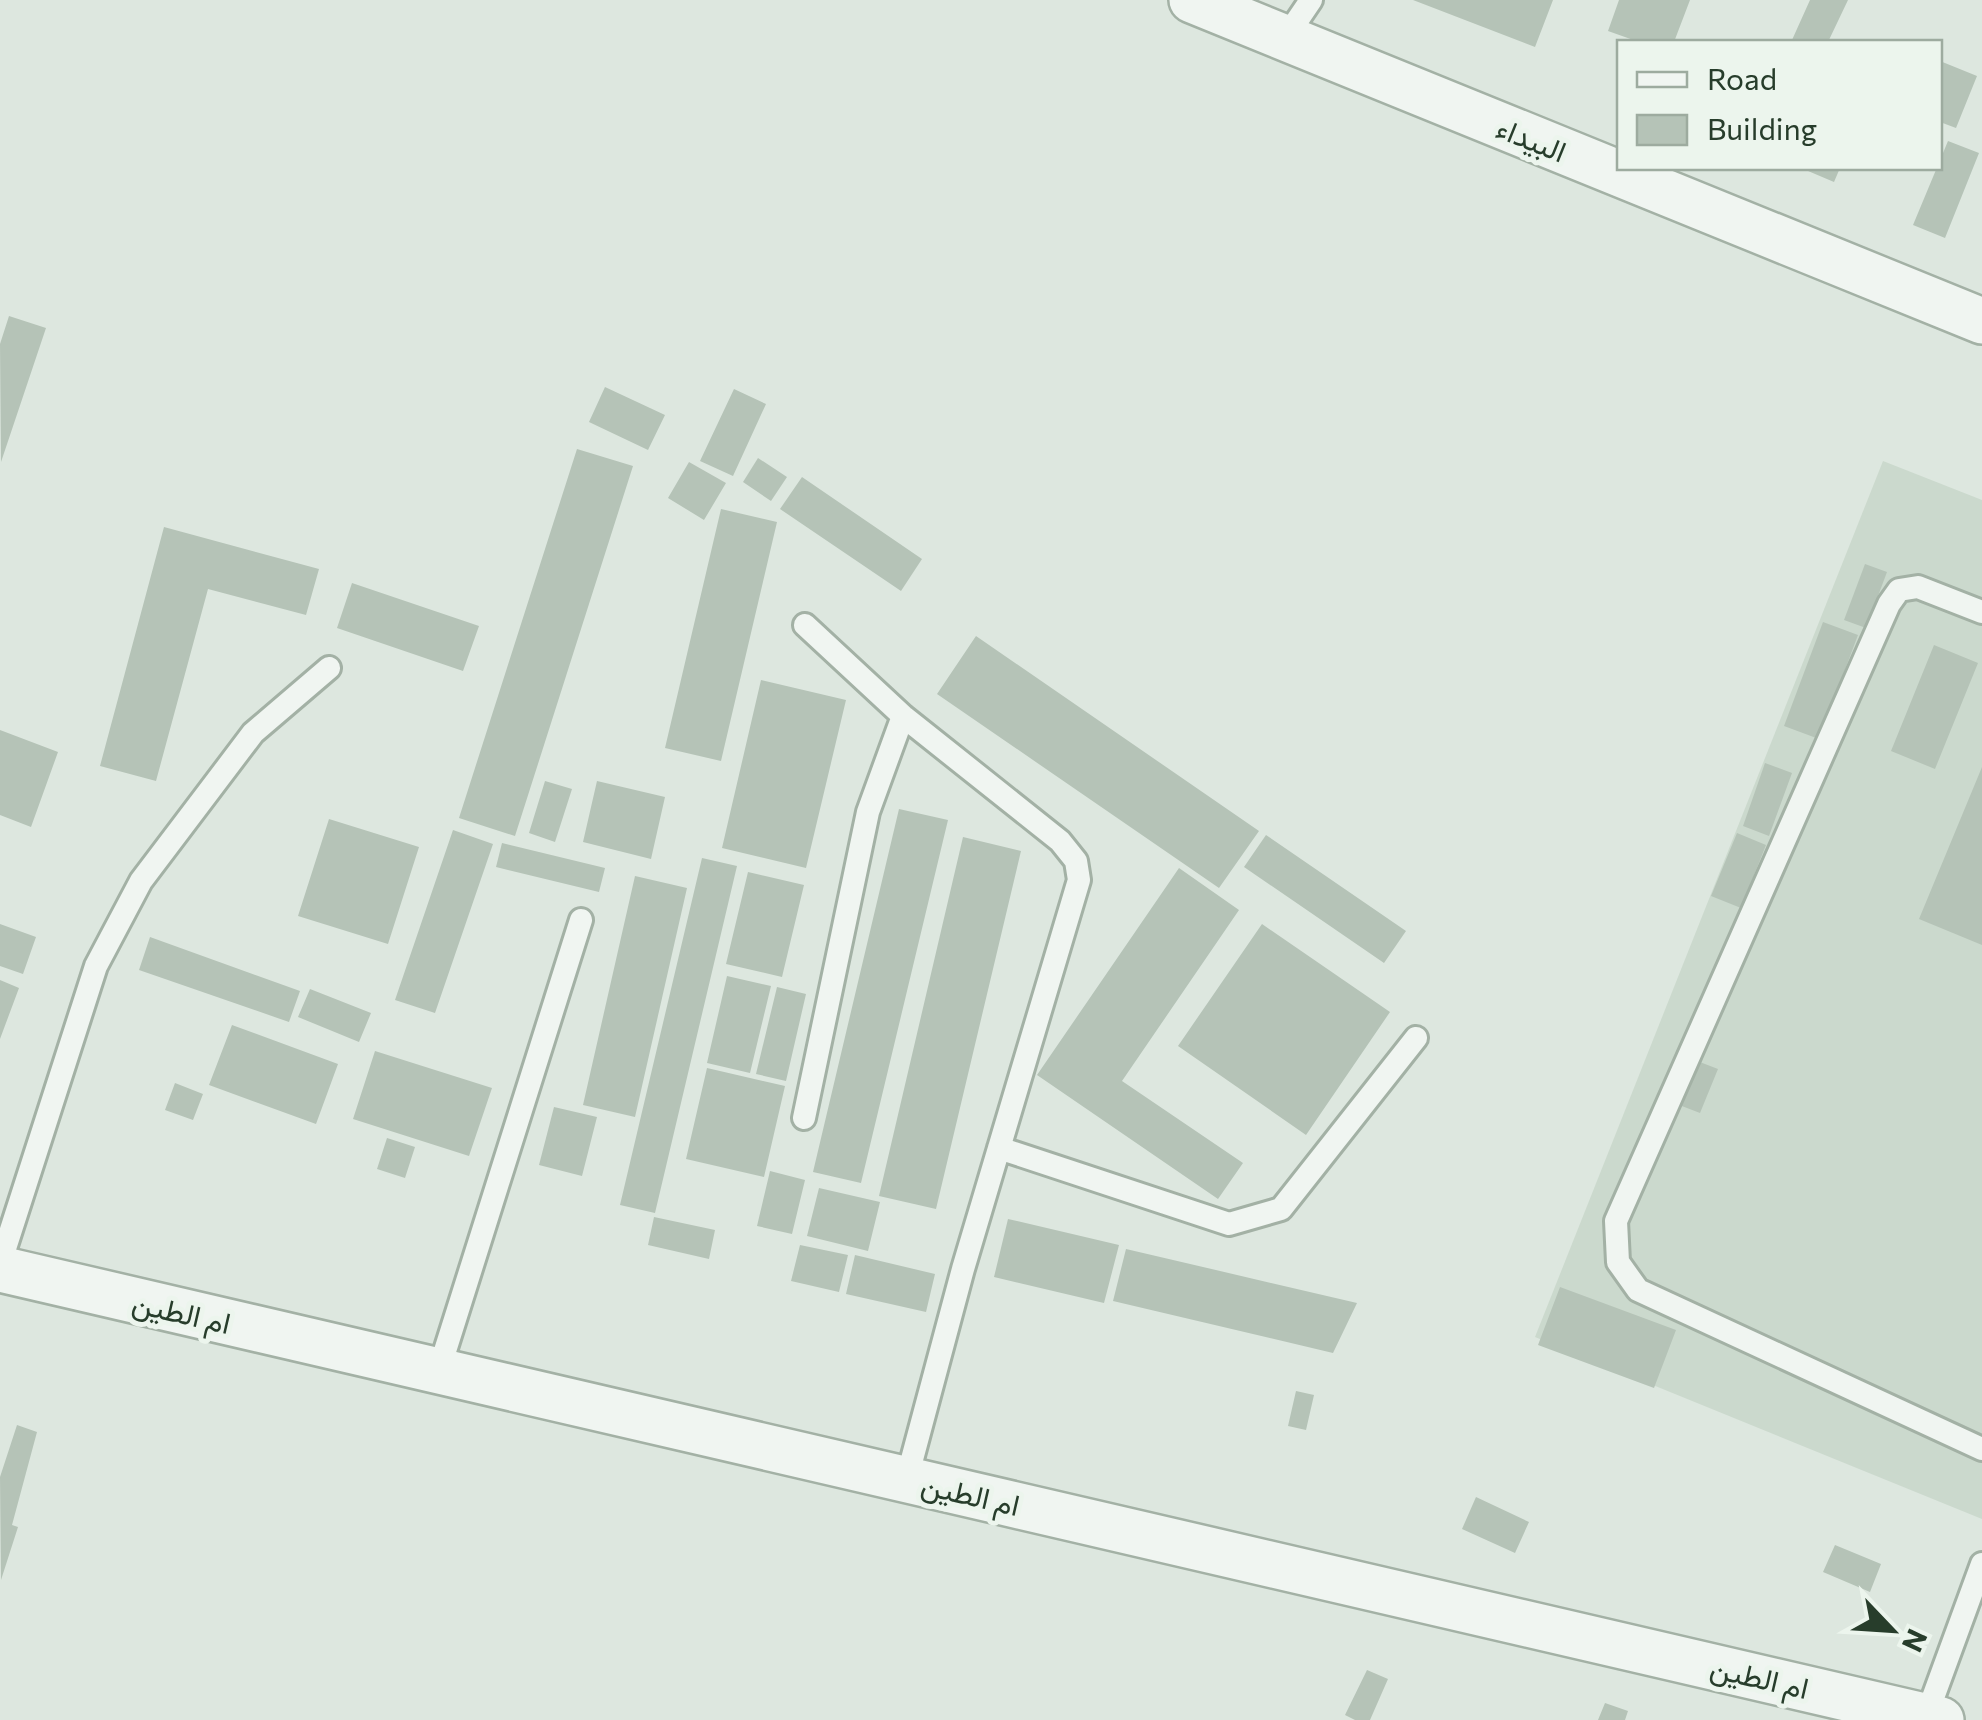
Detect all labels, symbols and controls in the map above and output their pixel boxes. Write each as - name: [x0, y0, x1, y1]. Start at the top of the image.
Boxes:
- legend: [1617, 40, 1942, 170]
- text: Road: [1707, 59, 1777, 96]
- street label: البيداء: [1491, 107, 1572, 170]
- text: Building: [1707, 109, 1817, 146]
- street label: ام الطين: [128, 1282, 235, 1343]
- street label: ام الطين: [917, 1464, 1024, 1525]
- north arrow: [1842, 1580, 1942, 1680]
- text: N: [1896, 1624, 1935, 1658]
- street label: ام الطين: [1706, 1647, 1813, 1708]

